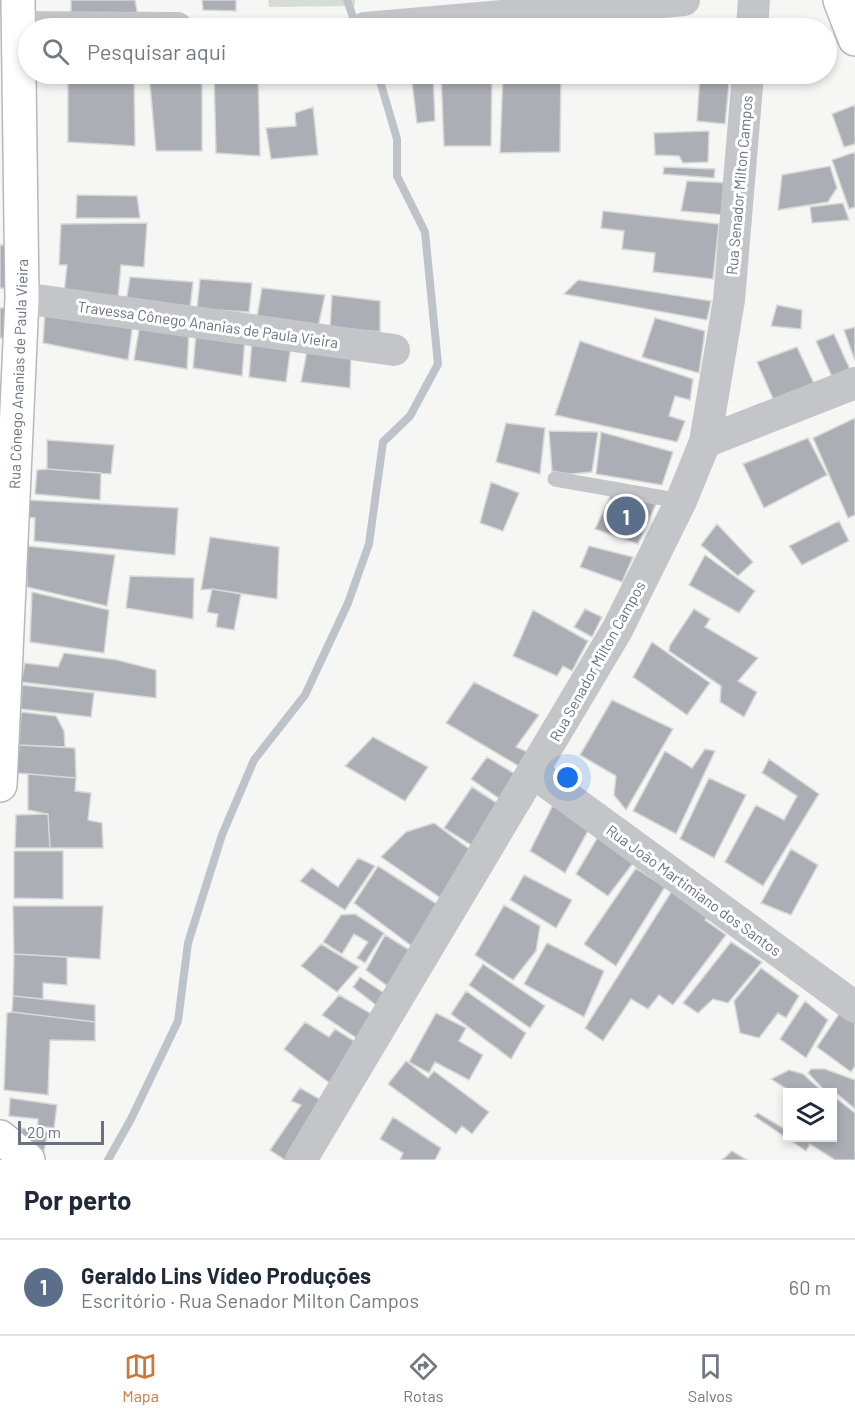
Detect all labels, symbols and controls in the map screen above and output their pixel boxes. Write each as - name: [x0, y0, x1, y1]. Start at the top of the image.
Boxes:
- search box: [18, 18, 837, 84]
- icon: search: [39, 35, 72, 68]
- text: Pesquisar aqui: [87, 38, 226, 64]
- street label: Rua Senador Milton Campos: [722, 94, 756, 276]
- street label: Rua Cônego Ananias de Paula Vieira: [5, 259, 31, 489]
- street label: Travessa Cônego Ananias de Paula Vieira: [77, 297, 339, 351]
- pin: 1: [606, 494, 646, 538]
- street label: Rua Senador Milton Campos: [545, 578, 649, 744]
- your location: [553, 763, 582, 792]
- street label: Rua João Martimiano dos Santos: [603, 821, 785, 959]
- map controls: [783, 1088, 837, 1142]
- button: layers: [783, 1088, 837, 1142]
- scale bar: [18, 1118, 104, 1146]
- text: 20 m: [27, 1122, 61, 1141]
- text: Por perto: [24, 1184, 132, 1215]
- text: Geraldo Lins Vídeo Produções: [81, 1262, 371, 1288]
- text: 1: [40, 1275, 47, 1299]
- text: 60 m: [789, 1275, 831, 1299]
- text: Escritório · Rua Senador Milton Campos: [81, 1288, 419, 1312]
- tab: Mapa: [122, 1350, 159, 1405]
- tab: Rotas: [403, 1350, 443, 1405]
- tab: Salvos: [688, 1350, 733, 1405]

